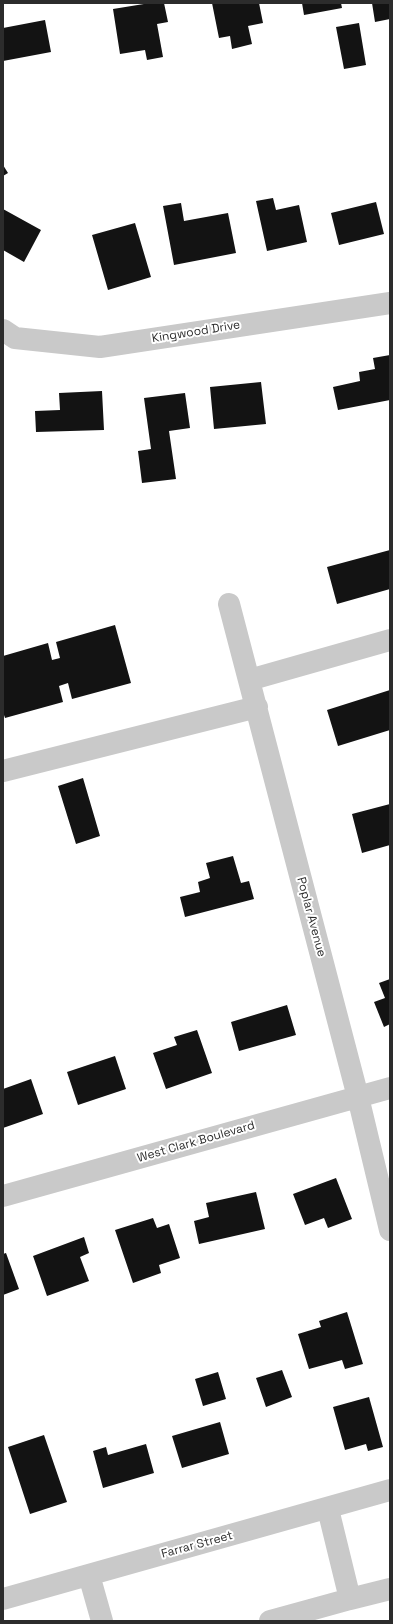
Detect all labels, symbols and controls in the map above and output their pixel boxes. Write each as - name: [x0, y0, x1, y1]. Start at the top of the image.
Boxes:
- street label: Kingwood Drive: [151, 318, 241, 346]
- street label: Poplar Avenue: [293, 876, 329, 958]
- street label: West Clark Boulevard: [136, 1118, 256, 1166]
- street label: Farrar Street: [160, 1529, 234, 1561]

